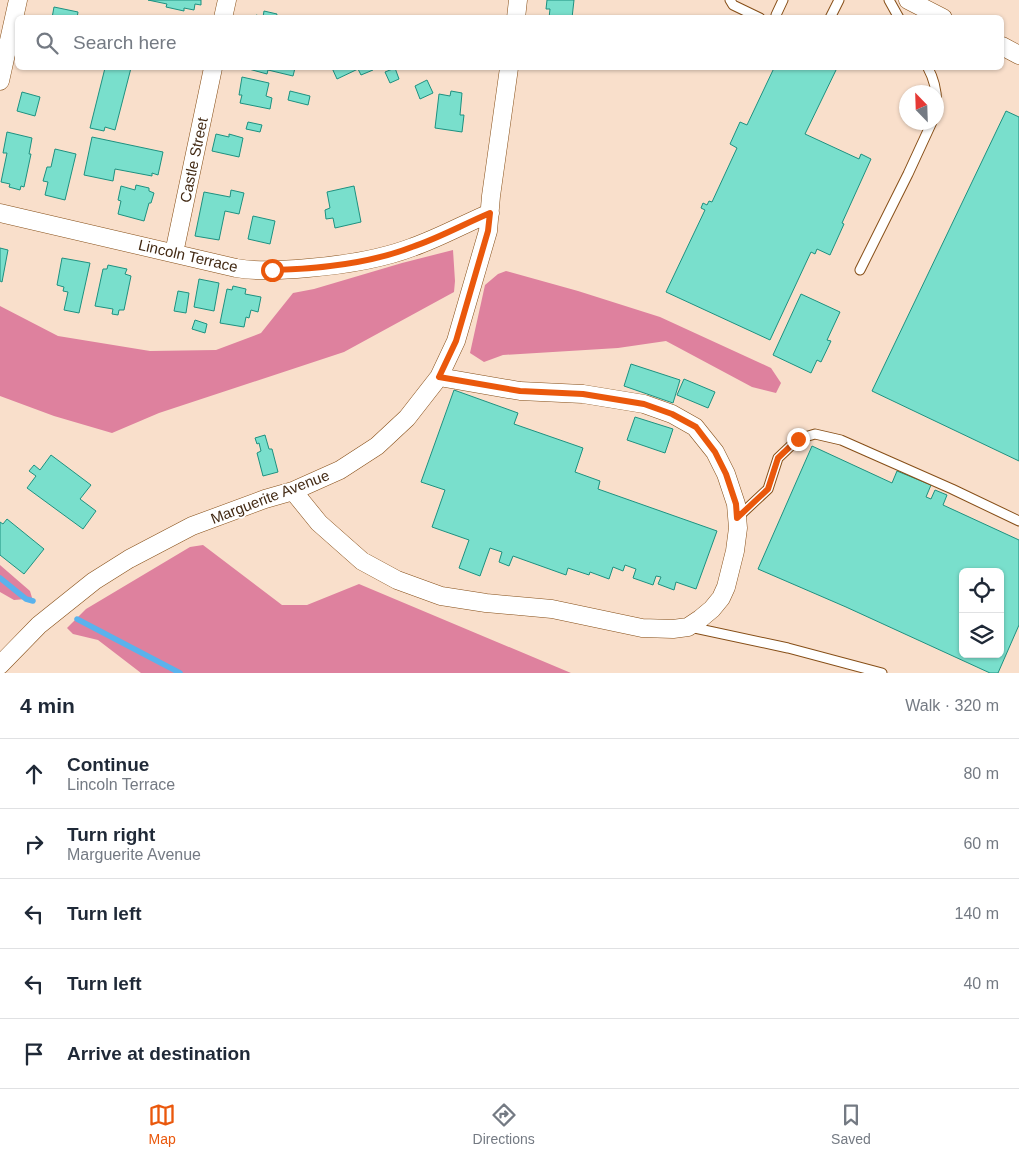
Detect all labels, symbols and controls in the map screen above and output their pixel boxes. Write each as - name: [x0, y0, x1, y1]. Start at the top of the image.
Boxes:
- search box: [15, 15, 1004, 70]
- icon: search: [33, 29, 61, 57]
- text: Search here: [73, 32, 177, 53]
- north arrow: [899, 85, 944, 130]
- street label: Castle Street: [176, 115, 211, 204]
- street label: Lincoln Terrace: [137, 236, 239, 275]
- route start: [261, 259, 284, 282]
- route end: [787, 428, 810, 451]
- street label: Marguerite Avenue: [208, 466, 332, 527]
- map controls: [959, 568, 1004, 658]
- button: locate: [959, 568, 1004, 613]
- button: layers: [959, 613, 1004, 658]
- text: 4 min: [20, 694, 75, 717]
- text: Walk · 320 m: [905, 697, 999, 714]
- text: Continue: [67, 754, 149, 775]
- icon: ahead: [20, 760, 48, 788]
- text: 80 m: [963, 765, 999, 782]
- text: Lincoln Terrace: [67, 776, 175, 793]
- text: Turn right: [67, 824, 155, 845]
- icon: right: [20, 830, 48, 858]
- text: 60 m: [963, 835, 999, 852]
- text: Marguerite Avenue: [67, 846, 201, 863]
- icon: left: [20, 900, 48, 928]
- text: Turn left: [67, 903, 142, 924]
- text: 140 m: [955, 905, 999, 922]
- icon: left: [20, 970, 48, 998]
- text: Turn left: [67, 973, 142, 994]
- text: 40 m: [963, 975, 999, 992]
- icon: arrive: [20, 1040, 48, 1068]
- text: Arrive at destination: [67, 1043, 251, 1064]
- tab: Map: [148, 1101, 176, 1147]
- tab: Directions: [473, 1101, 535, 1147]
- tab: Saved: [831, 1101, 871, 1147]

